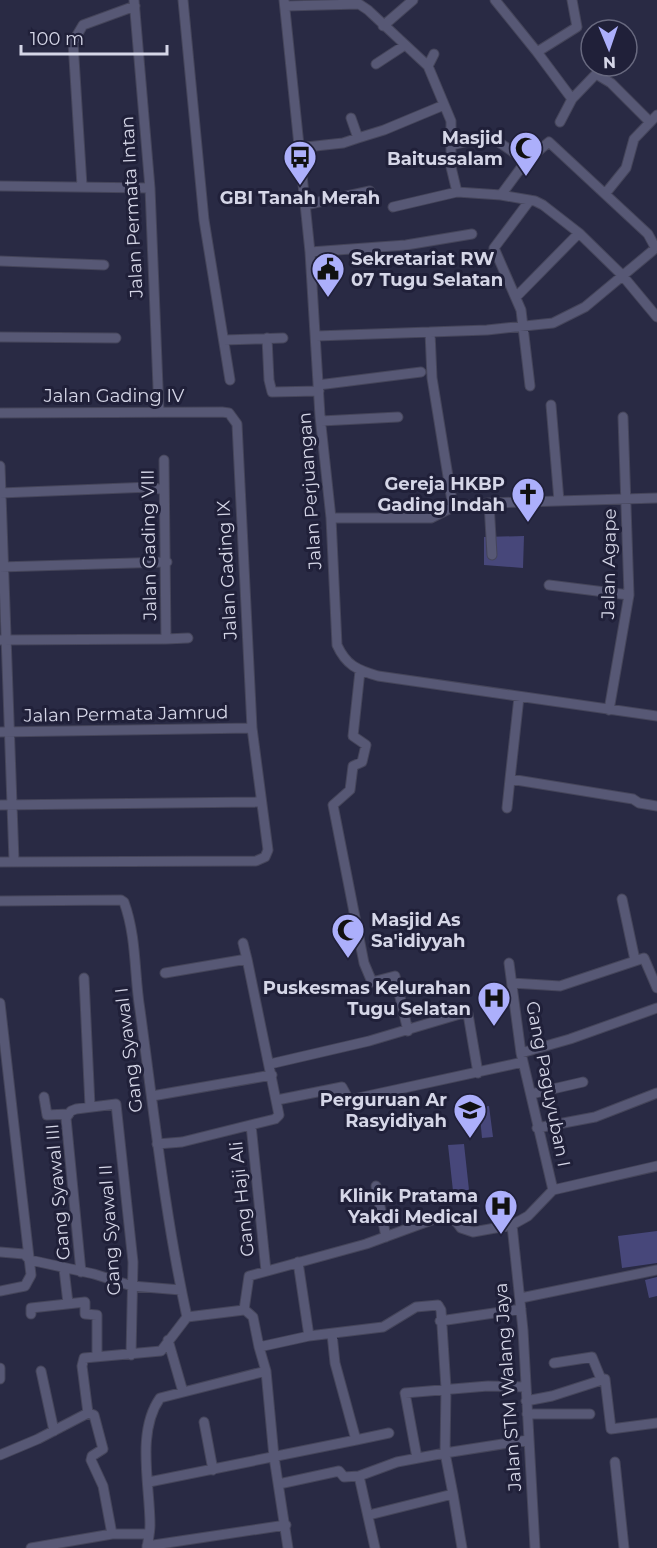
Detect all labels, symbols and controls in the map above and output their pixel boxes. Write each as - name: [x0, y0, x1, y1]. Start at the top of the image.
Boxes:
- scale bar: [21, 18, 166, 56]
- north arrow: [579, 18, 639, 78]
- text: 100 m: [30, 28, 84, 50]
- text: N: [603, 53, 616, 72]
- street label: Jalan Permata Intan: [116, 116, 148, 299]
- place label: Masjid Baitussalam: [387, 127, 503, 170]
- mosque icon: Masjid Baitussalam: [508, 130, 544, 177]
- bus stop icon: GBI Tanah Merah: [282, 139, 318, 186]
- place label: GBI Tanah Merah: [220, 187, 380, 209]
- place label: Sekretariat RW 07 Tugu Selatan: [351, 248, 503, 291]
- public building icon: Sekretariat RW 07 Tugu Selatan: [310, 251, 346, 298]
- street label: Jalan Gading IV: [43, 385, 185, 407]
- street label: Jalan Perjuangan: [294, 412, 327, 571]
- street label: Jalan Gading VIII: [137, 469, 161, 622]
- place label: Gereja HKBP Gading Indah: [377, 473, 505, 516]
- church icon: Gereja HKBP Gading Indah: [510, 476, 546, 523]
- street label: Jalan Gading IX: [212, 500, 242, 641]
- street label: Jalan Agape: [597, 508, 621, 621]
- street label: Jalan Permata Jamrud: [22, 701, 229, 727]
- place label: Masjid As Sa'idiyyah: [371, 909, 465, 952]
- mosque icon: Masjid As Sa'idiyyah: [330, 912, 366, 959]
- place label: Puskesmas Kelurahan Tugu Selatan: [263, 977, 471, 1020]
- hospital icon: Puskesmas Kelurahan Tugu Selatan: [476, 980, 512, 1027]
- street label: Gang Syawal I: [110, 986, 148, 1114]
- street label: Gang Paguyuban I: [521, 999, 575, 1169]
- place label: Perguruan Ar Rasyidiyah: [320, 1089, 447, 1132]
- school or university icon: Perguruan Ar Rasyidiyah: [452, 1092, 488, 1139]
- street label: Gang Syawal III: [41, 1123, 75, 1261]
- street label: Gang Haji Ali: [225, 1140, 259, 1258]
- street label: Gang Syawal II: [94, 1164, 126, 1296]
- place label: Klinik Pratama Yakdi Medical: [339, 1185, 478, 1228]
- hospital icon: Klinik Pratama Yakdi Medical: [483, 1188, 519, 1235]
- street label: Jalan STM Walang Jaya: [490, 1282, 526, 1493]

